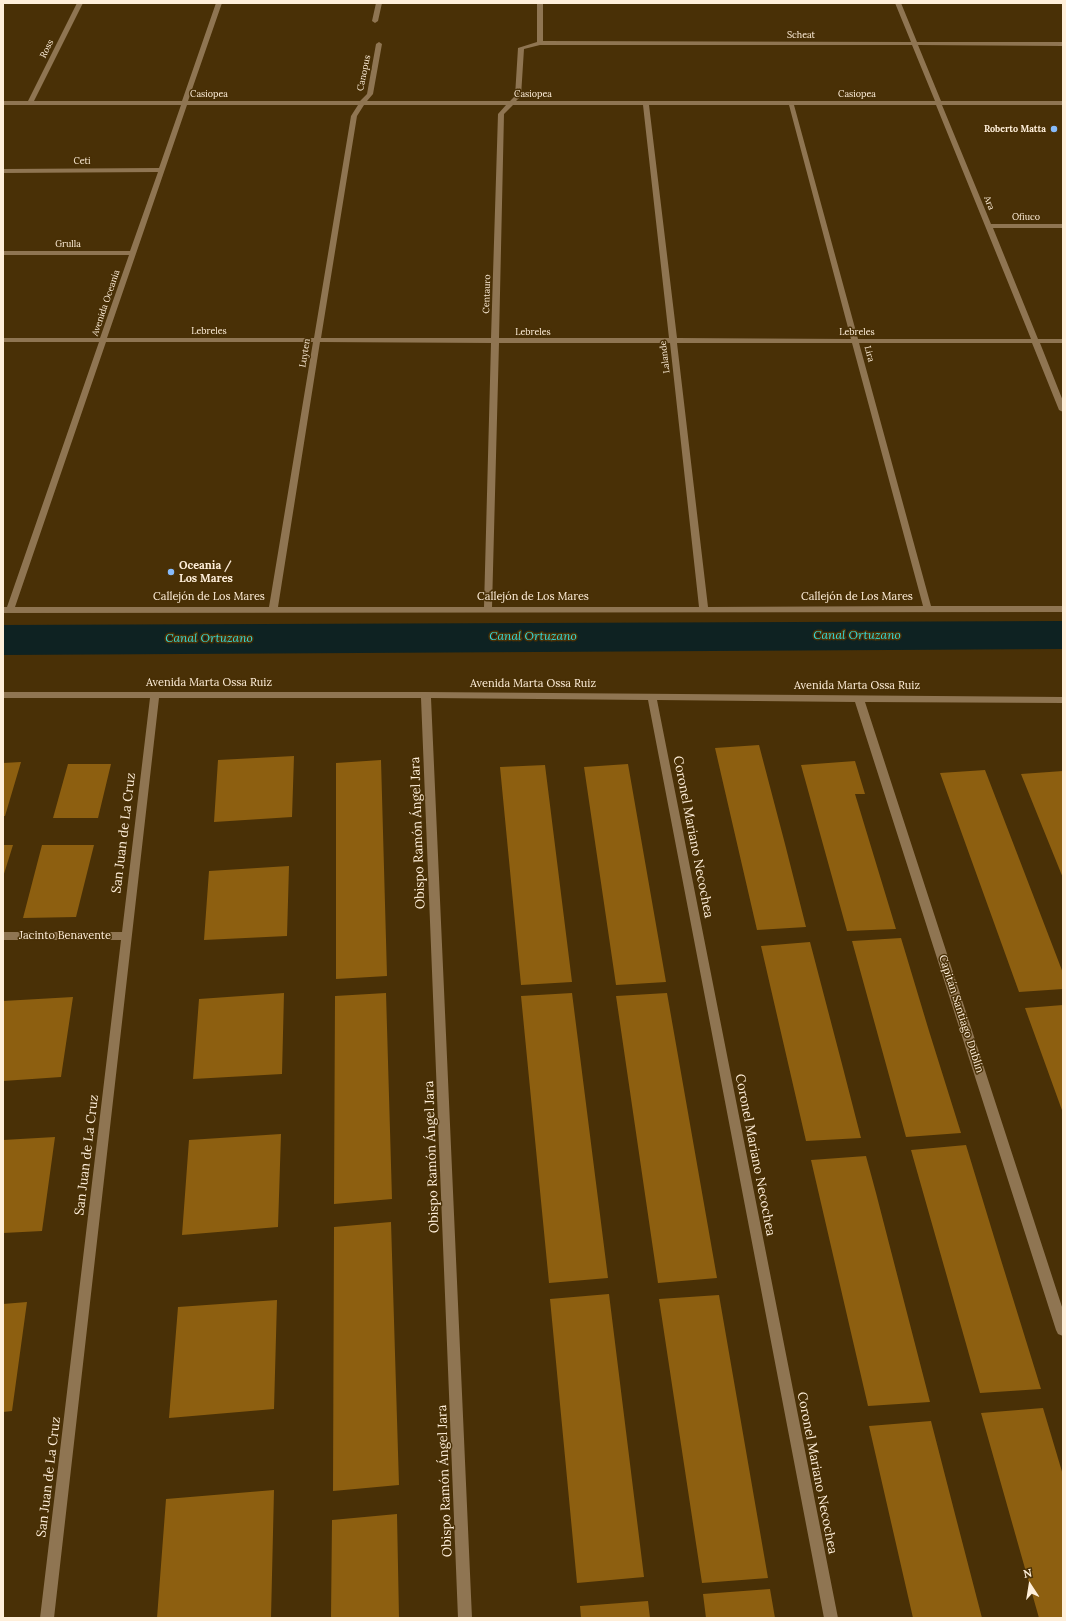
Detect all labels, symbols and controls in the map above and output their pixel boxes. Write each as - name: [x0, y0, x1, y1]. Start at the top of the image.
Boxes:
- street label: Scheat: [787, 30, 815, 40]
- street label: Ross: [38, 38, 56, 60]
- street label: Canopus: [355, 54, 373, 92]
- street label: Casiopea: [190, 89, 228, 99]
- street label: Casiopea: [514, 89, 552, 99]
- street label: Casiopea: [838, 89, 876, 99]
- place label: Roberto Matta: [984, 124, 1046, 134]
- marker: Roberto Matta: [1049, 124, 1059, 134]
- street label: Ceti: [73, 156, 91, 166]
- street label: Ara: [981, 194, 997, 212]
- street label: Ofiuco: [1012, 212, 1040, 222]
- street label: Grulla: [55, 239, 81, 249]
- street label: Avenida Oceanía: [90, 269, 122, 337]
- street label: Centauro: [481, 274, 493, 314]
- street label: Lebreles: [191, 326, 227, 336]
- street label: Lebreles: [515, 327, 551, 337]
- street label: Lebreles: [839, 327, 875, 337]
- street label: Luyten: [297, 338, 313, 368]
- street label: Lalande: [658, 340, 672, 374]
- street label: Lira: [862, 345, 876, 363]
- place label: Oceania / Los Mares: [179, 559, 233, 585]
- marker: Oceania / Los Mares: [166, 567, 176, 577]
- street label: Callejón de Los Mares: [153, 590, 265, 604]
- street label: Callejón de Los Mares: [477, 590, 589, 604]
- street label: Callejón de Los Mares: [801, 590, 913, 604]
- water label: Canal Ortuzano: [813, 629, 901, 643]
- water label: Canal Ortuzano: [489, 630, 577, 644]
- water label: Canal Ortuzano: [165, 632, 253, 646]
- street label: Avenida Marta Ossa Ruiz: [146, 676, 272, 690]
- street label: Avenida Marta Ossa Ruiz: [470, 677, 596, 691]
- street label: Avenida Marta Ossa Ruiz: [794, 679, 920, 693]
- street label: Coronel Mariano Necochea: [670, 755, 716, 919]
- street label: Obispo Ramón Ángel Jara: [408, 757, 428, 909]
- street label: San Juan de La Cruz: [109, 772, 139, 894]
- street label: Jacinto Benavente: [19, 929, 111, 943]
- street label: Capitán Santiago Dublín: [936, 953, 986, 1075]
- street label: Coronel Mariano Necochea: [732, 1073, 778, 1237]
- street label: Obispo Ramón Ángel Jara: [422, 1081, 442, 1233]
- street label: San Juan de La Cruz: [72, 1094, 102, 1216]
- street label: Coronel Mariano Necochea: [794, 1391, 840, 1555]
- street label: Obispo Ramón Ángel Jara: [435, 1405, 455, 1557]
- street label: San Juan de La Cruz: [34, 1416, 64, 1538]
- north arrow: [1010, 1565, 1050, 1605]
- text: N: [1022, 1566, 1033, 1581]

